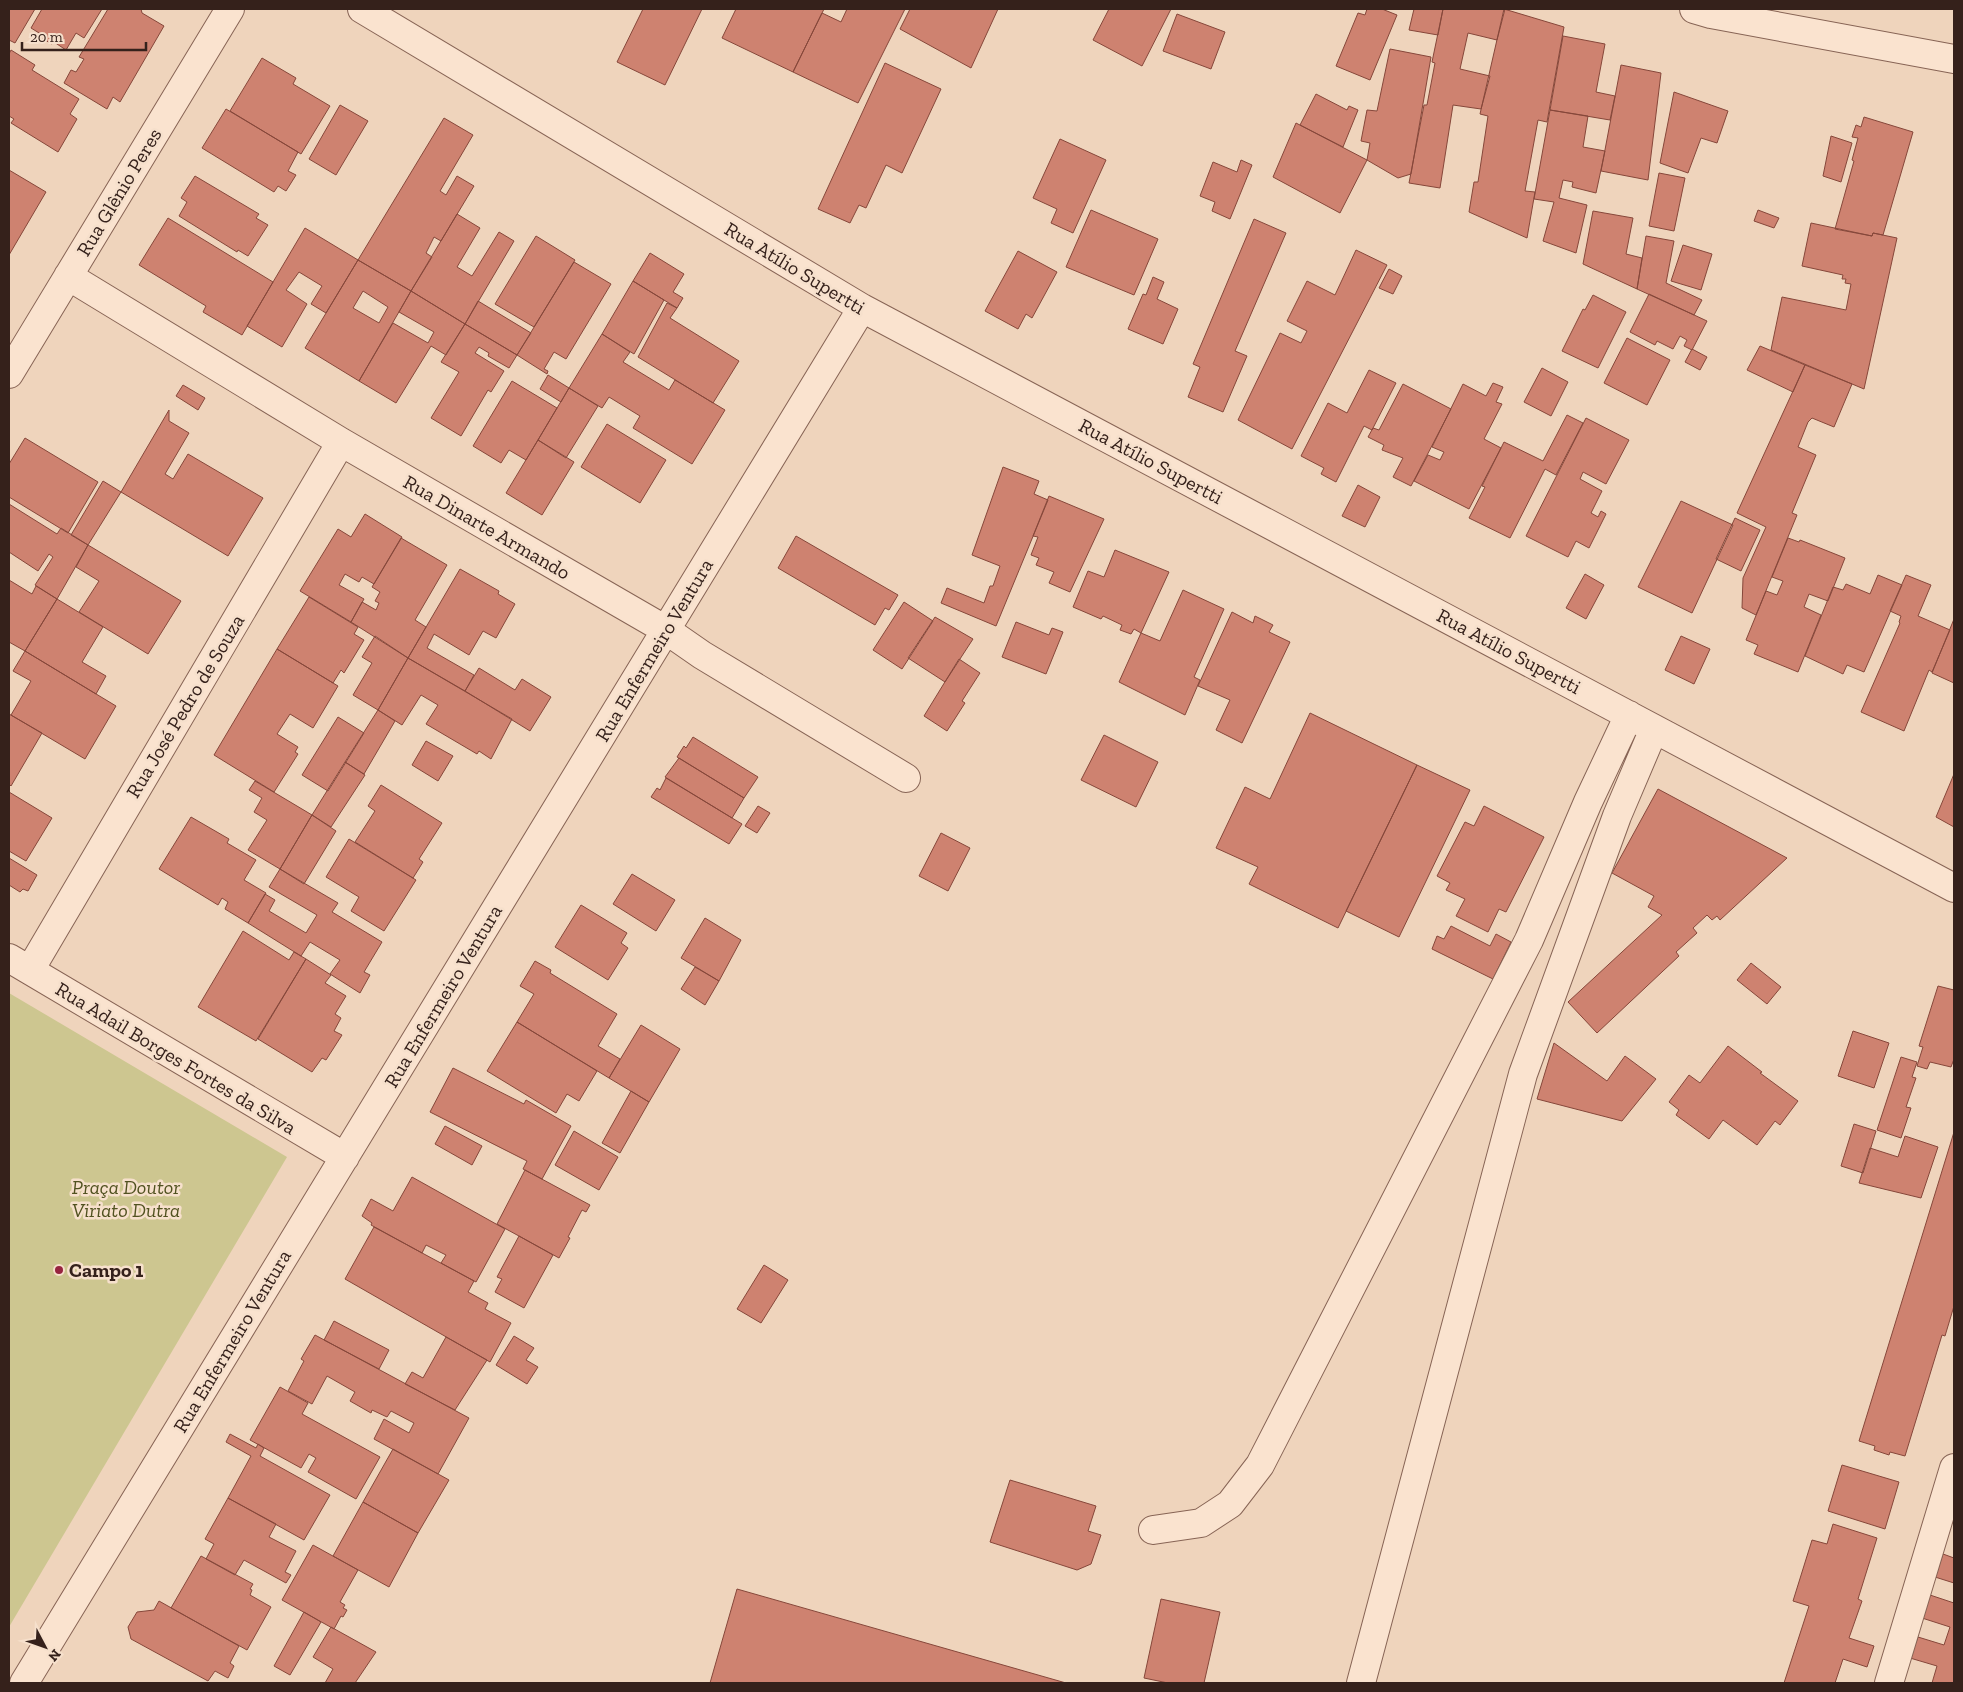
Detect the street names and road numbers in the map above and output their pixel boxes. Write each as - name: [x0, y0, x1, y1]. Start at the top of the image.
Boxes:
- street label: Rua Glênio Peres: [71, 124, 167, 260]
- street label: Rua Atílio Supertti: [720, 217, 870, 320]
- street label: Rua Atílio Supertti: [1075, 413, 1228, 509]
- street label: Rua Dinarte Armando: [399, 469, 575, 585]
- street label: Rua Enfermeiro Ventura: [590, 554, 718, 746]
- street label: Rua Atílio Supertti: [1433, 603, 1586, 699]
- street label: Rua José Pedro de Souza: [121, 610, 249, 802]
- street label: Rua Enfermeiro Ventura: [379, 900, 507, 1092]
- street label: Rua Adail Borges Fortes da Silva: [51, 977, 301, 1140]
- street label: Rua Enfermeiro Ventura: [168, 1245, 296, 1437]

